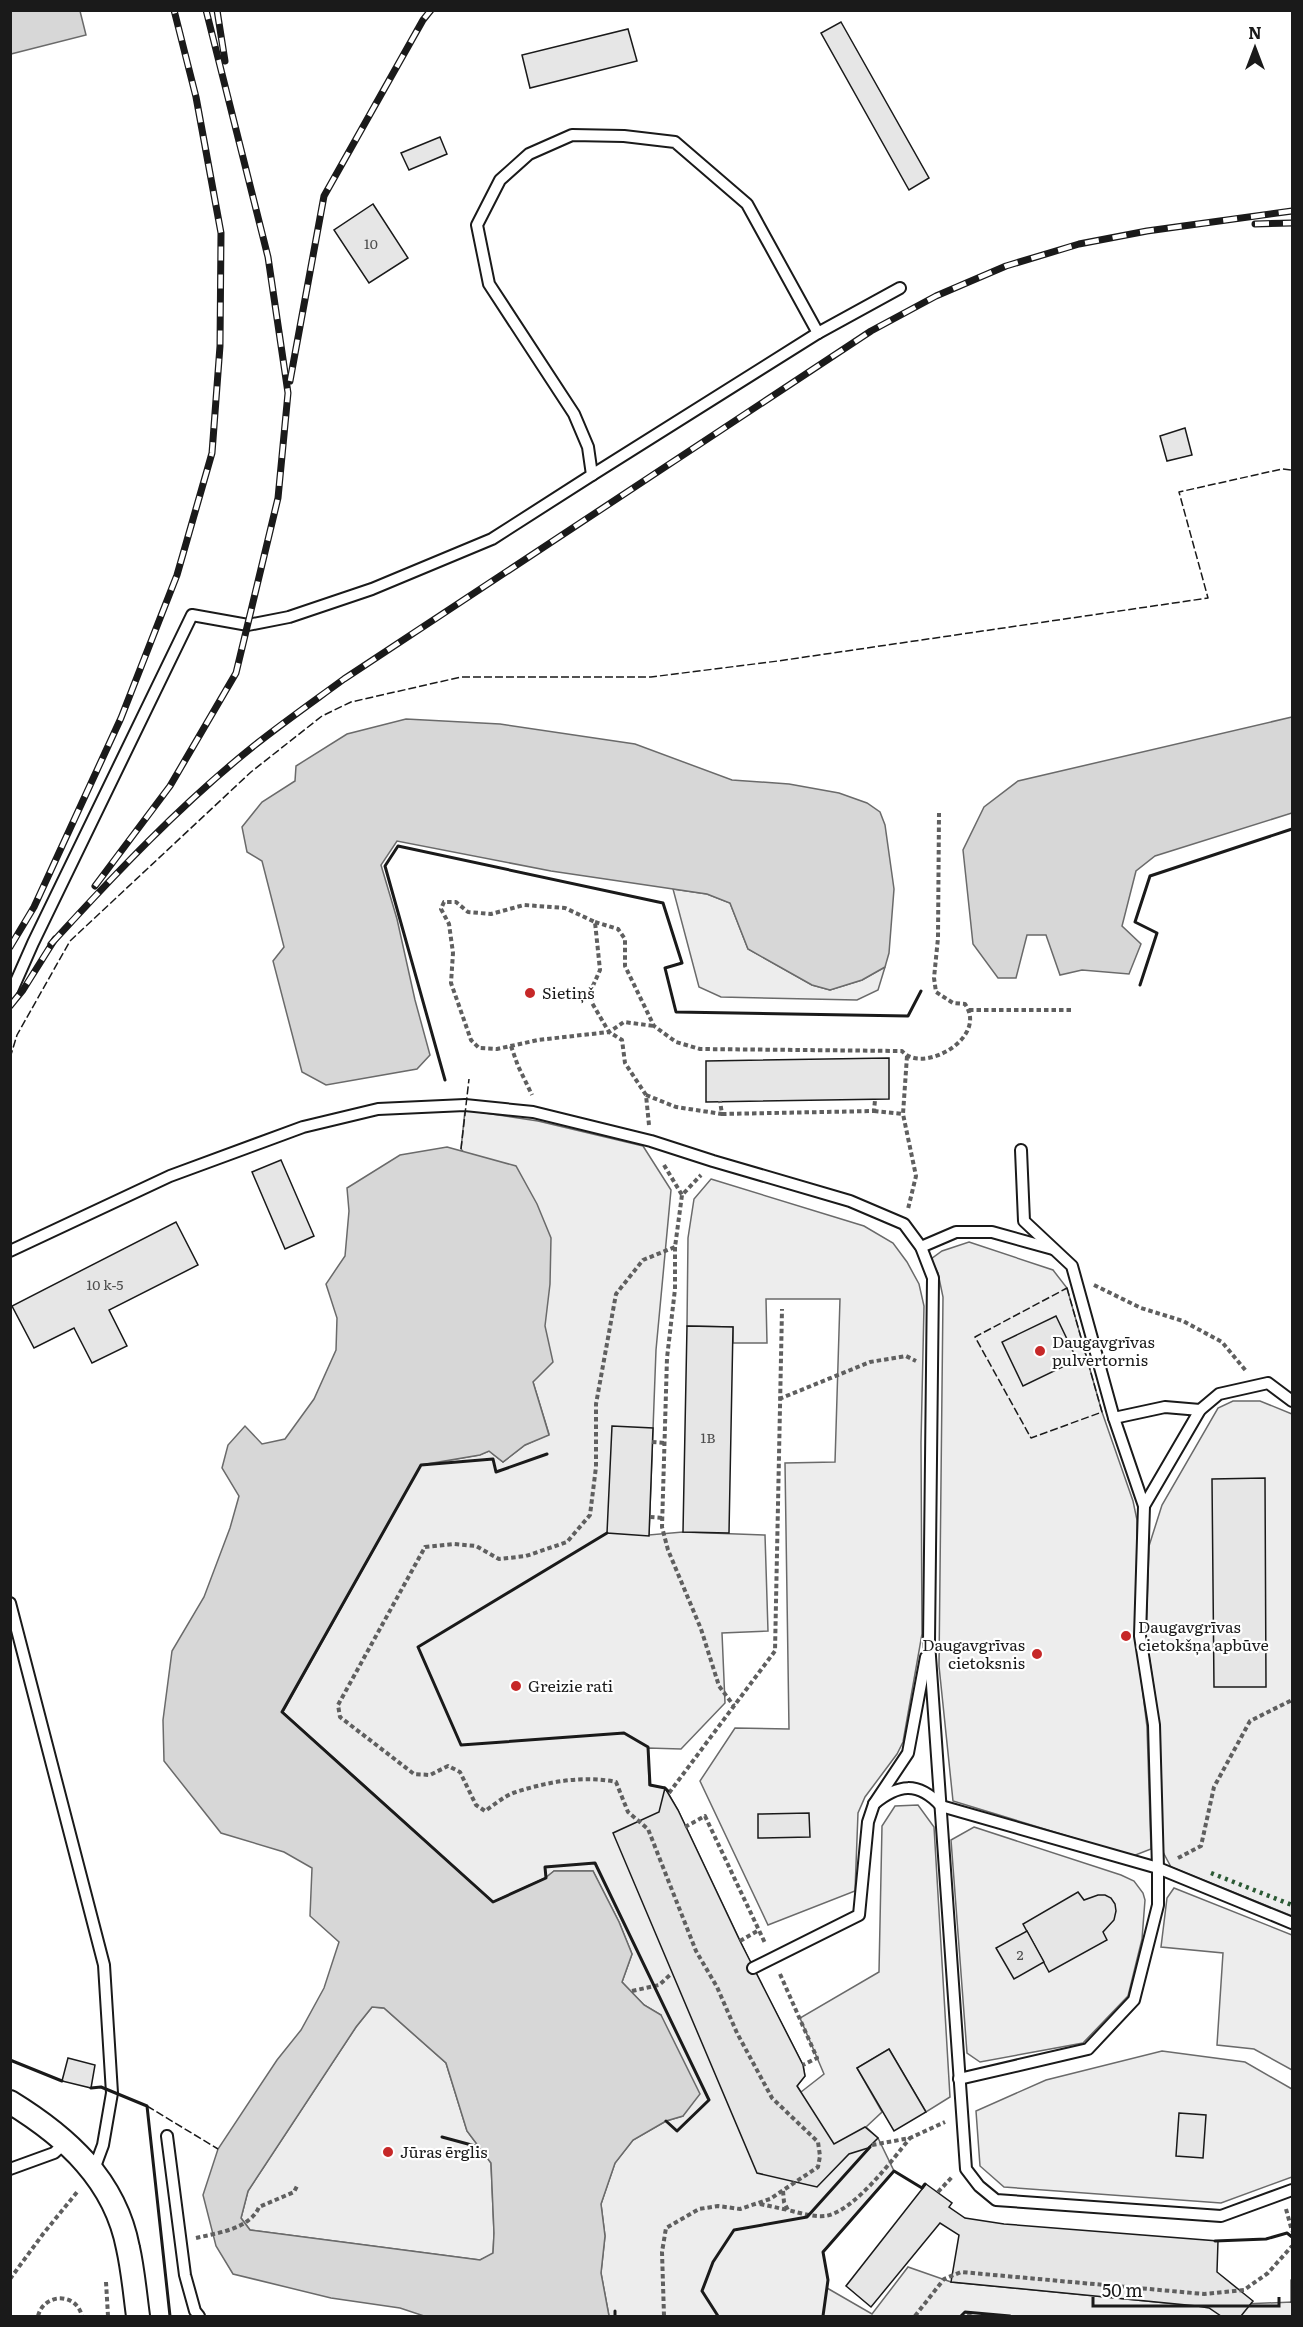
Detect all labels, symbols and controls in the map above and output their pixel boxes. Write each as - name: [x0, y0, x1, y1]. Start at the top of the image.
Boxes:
- north arrow: [1225, 18, 1285, 78]
- text: N: [1248, 20, 1262, 44]
- house number: 10: [364, 233, 378, 253]
- place label: Sietiņš: [542, 980, 594, 1004]
- marker: Sietiņš: [523, 986, 537, 1000]
- house number: 10 k-5: [87, 1274, 123, 1294]
- place label: Daugavgrīvas pulvertornis: [1052, 1329, 1155, 1371]
- marker: Daugavgrīvas pulvertornis: [1033, 1344, 1047, 1358]
- house number: 1B: [701, 1427, 715, 1447]
- place label: Daugavgrīvas cietokšņa apbūve: [1138, 1614, 1269, 1656]
- marker: Daugavgrīvas cietokšņa apbūve: [1119, 1629, 1133, 1643]
- place label: Daugavgrīvas cietoksnis: [922, 1632, 1025, 1674]
- marker: Daugavgrīvas cietoksnis: [1030, 1647, 1044, 1661]
- place label: Greizie rati: [528, 1673, 613, 1697]
- marker: Greizie rati: [509, 1679, 523, 1693]
- house number: 2: [1016, 1944, 1024, 1964]
- place label: Jūras ērglis: [400, 2139, 487, 2163]
- marker: Jūras ērglis: [381, 2145, 395, 2159]
- scale bar: [1093, 2270, 1279, 2308]
- text: 50 m: [1102, 2276, 1143, 2303]

